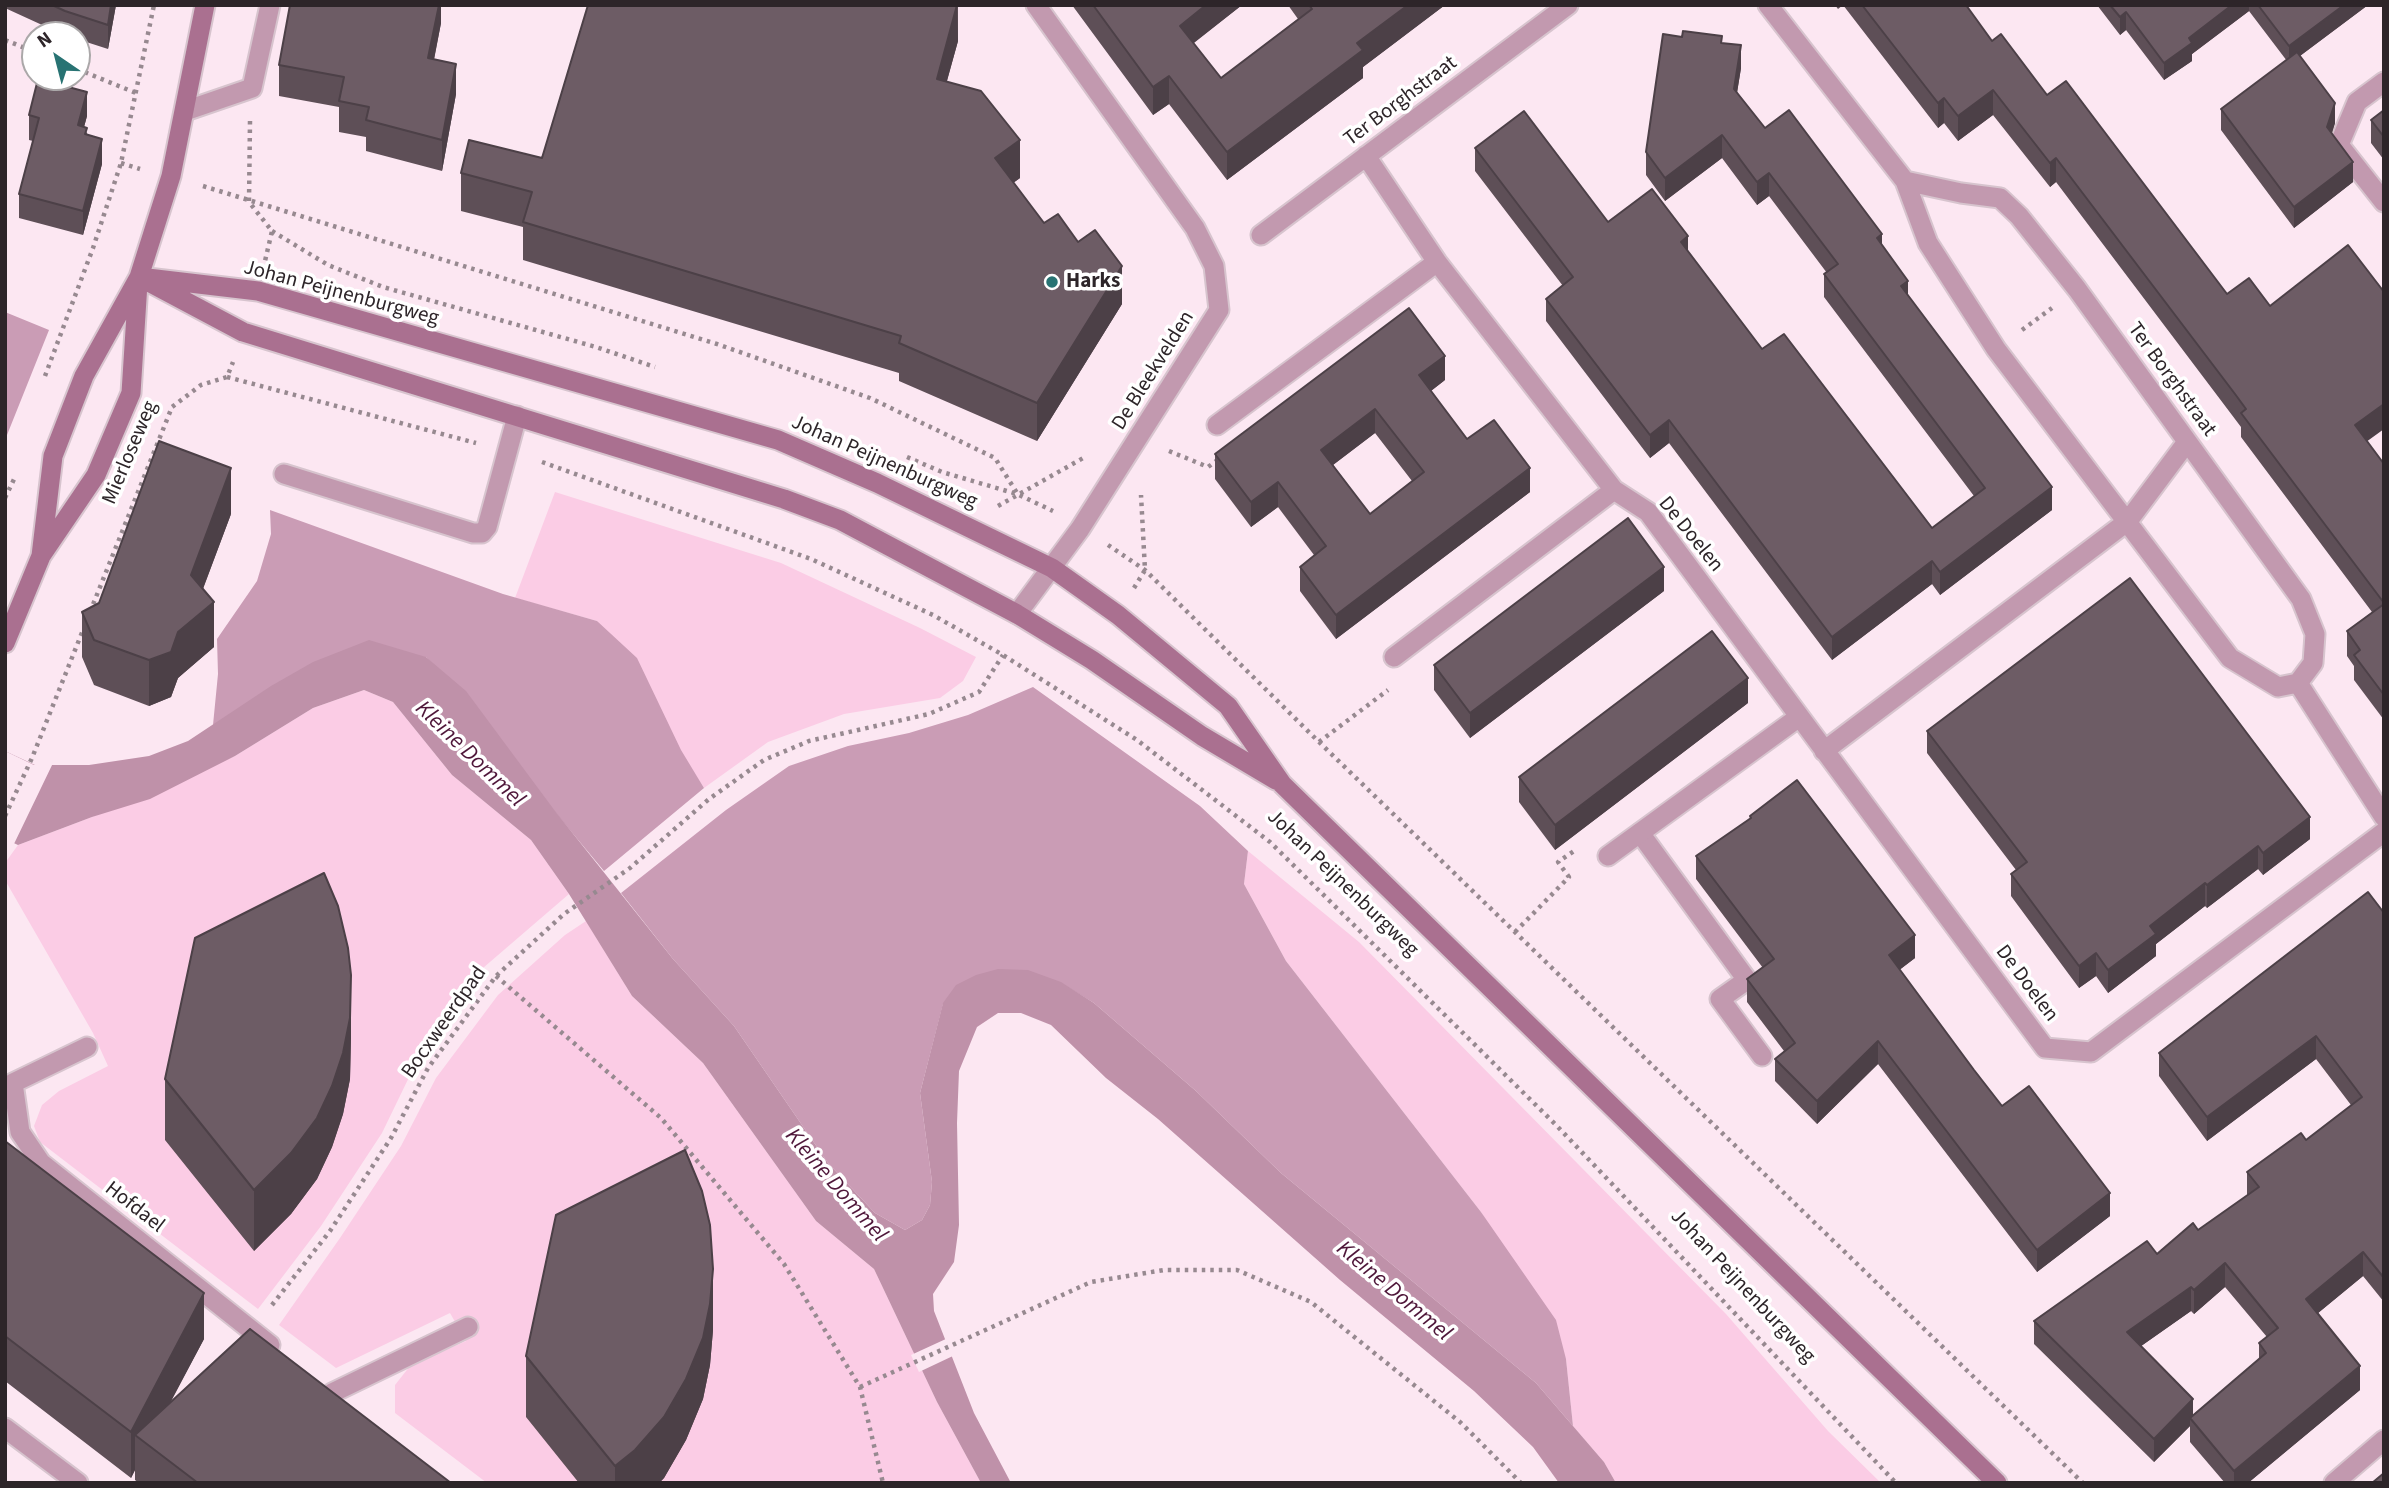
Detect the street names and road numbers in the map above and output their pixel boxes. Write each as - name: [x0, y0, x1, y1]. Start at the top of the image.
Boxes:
- street label: Ter Borghstraat: [1340, 51, 1462, 153]
- street label: Johan Peijnenburgweg: [241, 256, 441, 332]
- street label: De Bleekvelden: [1107, 307, 1201, 435]
- street label: Ter Borghstraat: [2121, 318, 2221, 442]
- street label: Mierloseweg: [98, 397, 164, 509]
- street label: Johan Peijnenburgweg: [787, 411, 981, 515]
- street label: De Doelen: [1652, 492, 1728, 578]
- street label: Johan Peijnenburgweg: [1261, 805, 1423, 963]
- street label: De Doelen: [1989, 941, 2063, 1027]
- street label: Bocxweerdpad: [397, 962, 493, 1084]
- street label: Hofdael: [99, 1177, 169, 1239]
- street label: Johan Peijnenburgweg: [1664, 1205, 1820, 1369]

